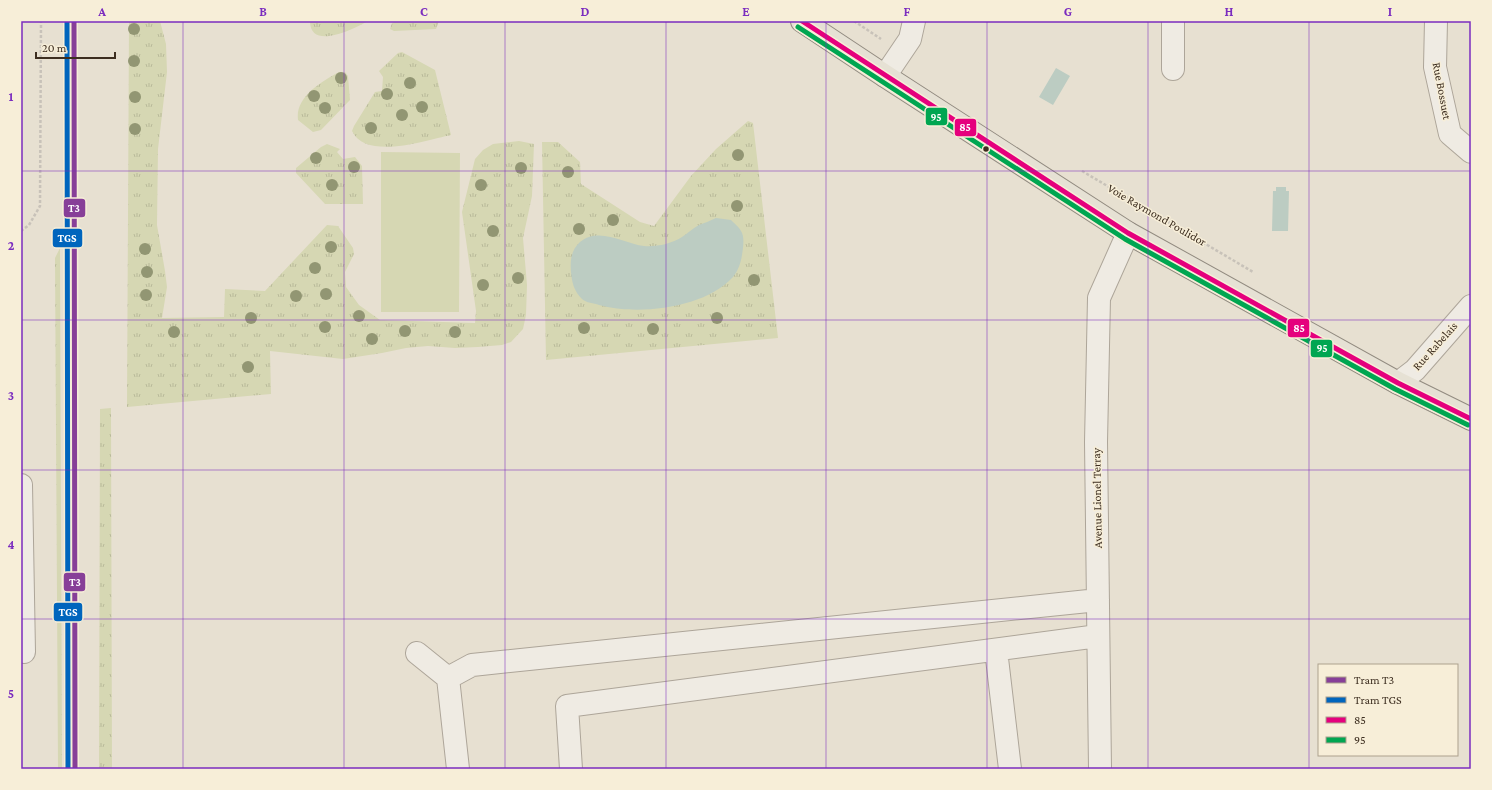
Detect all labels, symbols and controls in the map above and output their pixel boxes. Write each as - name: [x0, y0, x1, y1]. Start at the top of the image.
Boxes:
- text: A: [97, 4, 106, 19]
- text: B: [259, 4, 267, 19]
- text: C: [420, 4, 428, 19]
- text: D: [581, 4, 590, 19]
- text: E: [742, 4, 750, 19]
- text: F: [904, 4, 911, 19]
- text: G: [1064, 4, 1072, 19]
- text: H: [1225, 4, 1234, 19]
- text: I: [1388, 4, 1392, 19]
- scale bar: [36, 34, 115, 60]
- text: 20 m: [42, 41, 67, 55]
- street label: Rue Bossuet: [1430, 61, 1455, 122]
- text: 1: [9, 89, 14, 104]
- line badge: 95: [925, 107, 948, 126]
- text: 95: [930, 111, 942, 123]
- line badge: 85: [954, 118, 977, 137]
- text: 85: [959, 121, 971, 133]
- unlabelled marker: [981, 144, 991, 154]
- street label: Voie Raymond Poulidor: [1105, 181, 1210, 249]
- line badge: T3: [63, 198, 86, 218]
- text: T3: [68, 202, 80, 214]
- line badge: TGS: [52, 228, 83, 248]
- text: TGS: [58, 232, 77, 244]
- text: 2: [8, 238, 15, 253]
- line badge: 85: [1287, 318, 1310, 338]
- street label: Rue Rabelais: [1410, 319, 1461, 373]
- text: 85: [1293, 322, 1305, 334]
- line badge: 95: [1310, 339, 1333, 358]
- text: 95: [1316, 342, 1328, 354]
- text: 3: [8, 388, 14, 403]
- street label: Avenue Lionel Terray: [1089, 447, 1105, 548]
- text: 4: [7, 537, 15, 552]
- line badge: T3: [63, 572, 86, 592]
- text: T3: [69, 576, 81, 588]
- line badge: TGS: [53, 602, 83, 622]
- text: TGS: [59, 606, 78, 618]
- legend: [1318, 664, 1458, 756]
- text: Tram T3: [1354, 673, 1395, 687]
- text: 5: [8, 686, 14, 701]
- text: Tram TGS: [1354, 693, 1402, 707]
- text: 85: [1354, 713, 1366, 727]
- text: 95: [1354, 733, 1366, 747]

